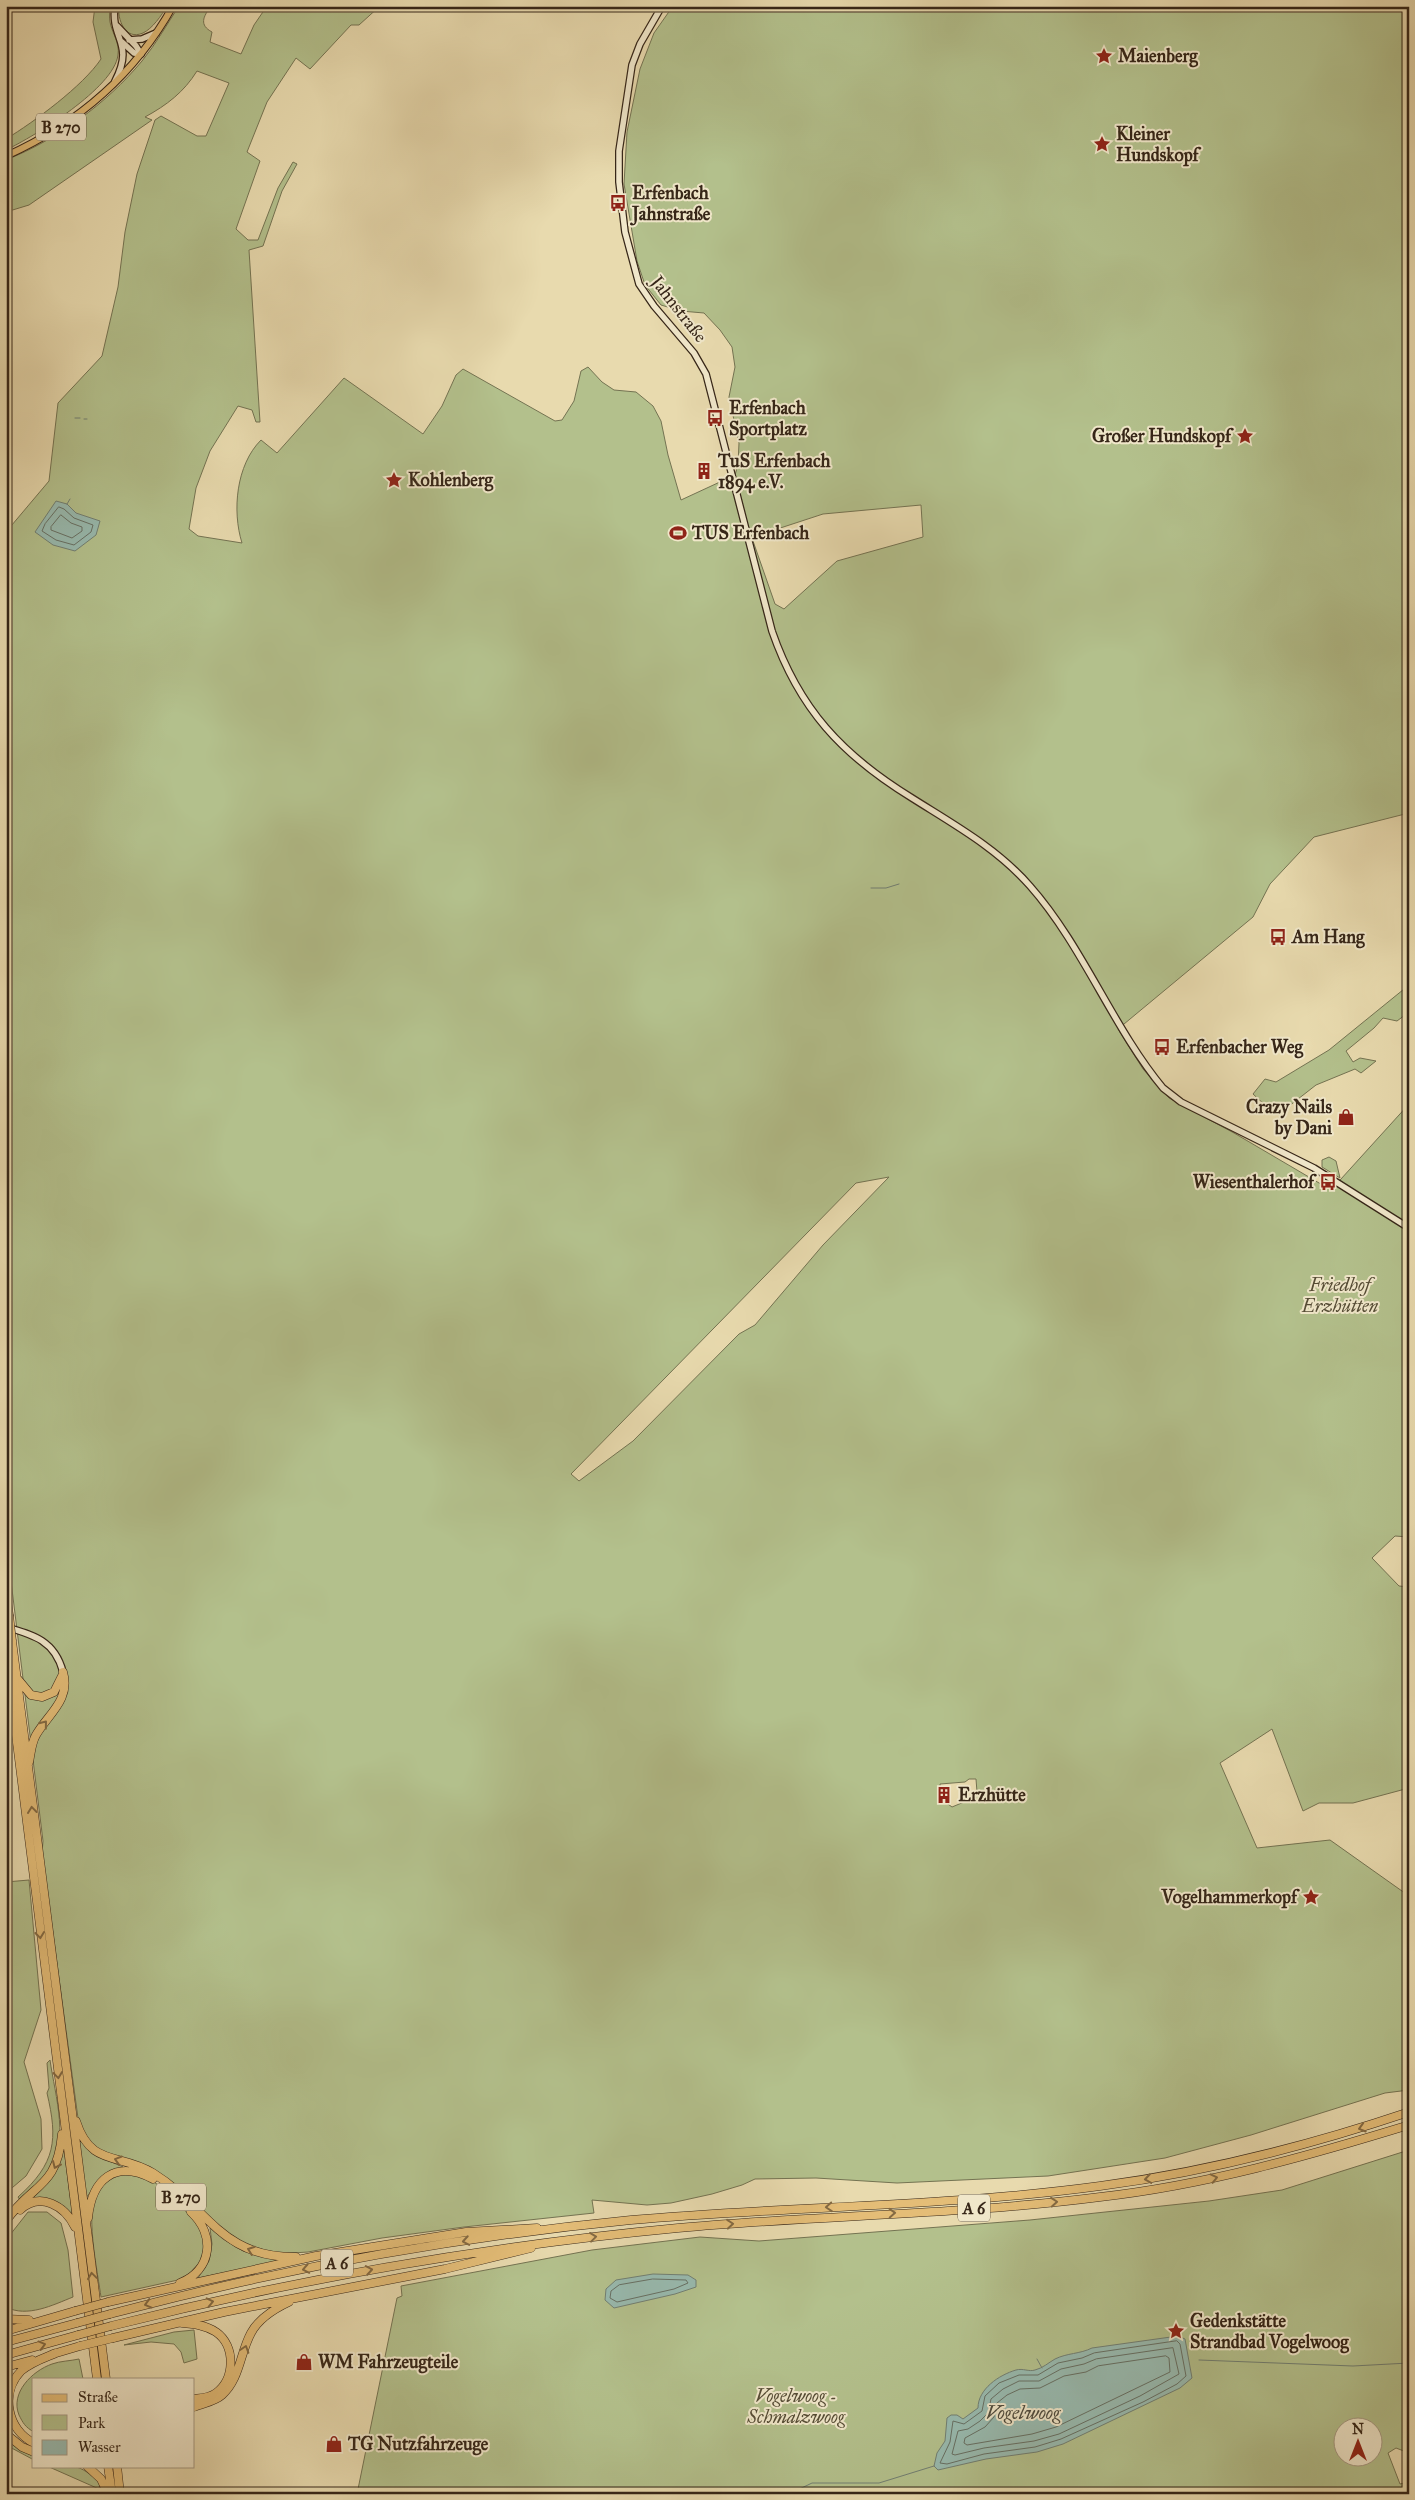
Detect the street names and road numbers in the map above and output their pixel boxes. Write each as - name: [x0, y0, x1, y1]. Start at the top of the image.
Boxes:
- road number: B 270: [36, 114, 86, 140]
- street label: Jahnstraße: [644, 270, 712, 347]
- road number: B 270: [156, 2184, 206, 2210]
- road number: A 6: [958, 2194, 990, 2222]
- road number: A 6: [321, 2250, 353, 2276]

